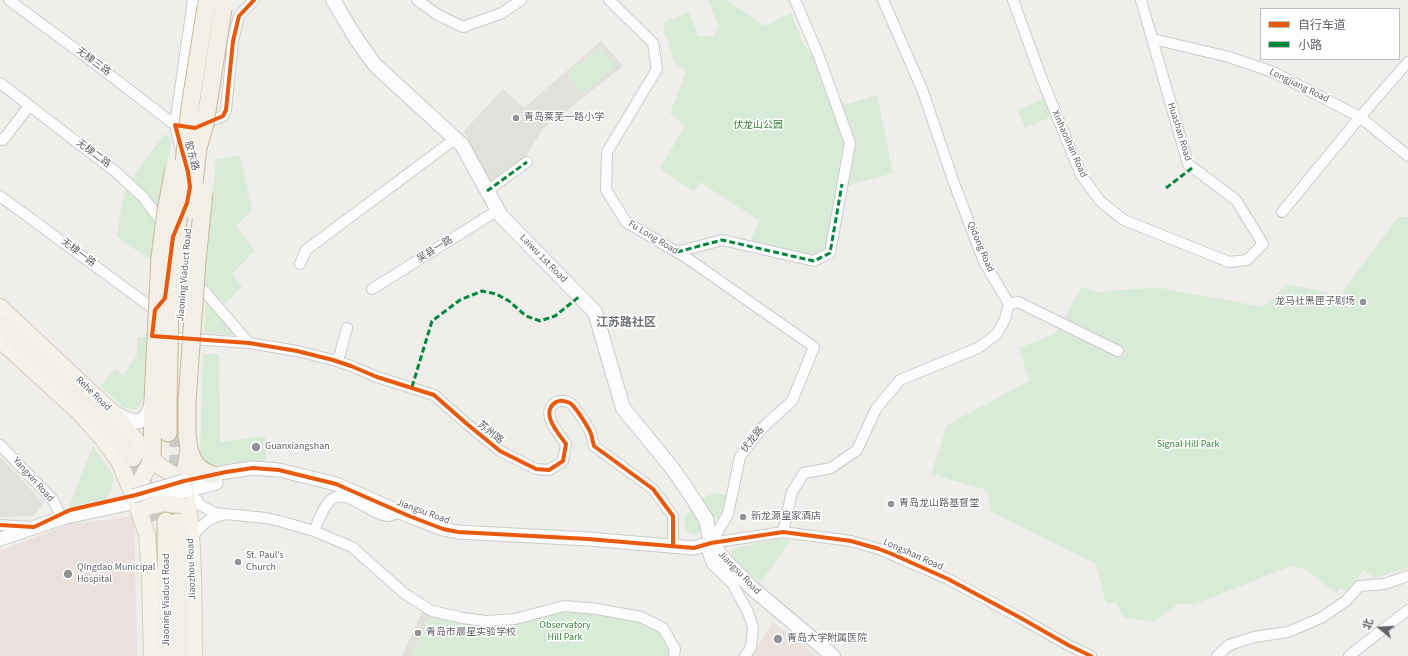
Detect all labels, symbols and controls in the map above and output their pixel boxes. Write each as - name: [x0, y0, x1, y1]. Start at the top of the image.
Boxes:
- legend: [1260, 8, 1400, 60]
- text: 自行车道: [1298, 17, 1346, 34]
- text: 小路: [1298, 37, 1322, 54]
- street label: 无棣三路: [73, 45, 113, 79]
- street label: Longjiang Road: [1267, 66, 1331, 106]
- street label: Huashan Road: [1164, 101, 1194, 163]
- street label: Xinhaoshan Road: [1049, 108, 1089, 180]
- place label: 青岛莱芜一路小学: [524, 112, 604, 124]
- marker: 青岛莱芜一路小学: [511, 113, 521, 123]
- park label: 伏龙山公园: [733, 120, 783, 132]
- street label: 无棣二路: [73, 137, 113, 171]
- street label: 胶东路: [181, 140, 201, 172]
- street label: Fu Long Road: [626, 218, 680, 258]
- street label: Qidong Road: [964, 220, 996, 274]
- street label: Jiaoning Viaduct Road: [175, 228, 195, 322]
- street label: Laiwu 1st Road: [517, 232, 569, 286]
- street label: 吴县一路: [415, 234, 455, 266]
- street label: 无棣一路: [58, 236, 98, 270]
- place label: 龙马社黑匣子剧场: [1275, 296, 1355, 308]
- marker: 龙马社黑匣子剧场: [1358, 297, 1368, 307]
- district label: 江苏路社区: [596, 316, 656, 330]
- street label: Rehe Road: [73, 374, 113, 414]
- street label: 苏州路: [475, 419, 505, 447]
- street label: 伏龙路: [739, 425, 767, 455]
- park label: Signal Hill Park: [1157, 439, 1219, 451]
- marker: Guanxiangshan: [250, 441, 262, 453]
- place label: Guanxiangshan: [265, 441, 330, 453]
- street label: Yangxin Road: [10, 455, 56, 505]
- street label: Jiangsu Road: [395, 497, 451, 527]
- place label: 青岛龙山路基督堂: [899, 498, 979, 510]
- marker: 青岛龙山路基督堂: [886, 499, 896, 509]
- place label: 新龙源皇家酒店: [751, 511, 821, 523]
- marker: 新龙源皇家酒店: [738, 512, 748, 522]
- street label: Longshan Road: [881, 536, 945, 574]
- street label: Jiaozhou Road: [185, 538, 199, 600]
- street label: Jiangsu Road: [715, 549, 763, 597]
- place label: St. Paul's Church: [246, 550, 284, 574]
- street label: Jiaoning Viaduct Road: [161, 553, 173, 647]
- marker: St. Paul's Church: [233, 557, 243, 567]
- place label: QIngdao Municipal Hospital: [77, 562, 155, 586]
- marker: QIngdao Municipal Hospital: [62, 568, 74, 580]
- north arrow: [1360, 608, 1400, 648]
- text: 北: [1359, 617, 1377, 632]
- park label: Observatory Hill Park: [539, 620, 591, 644]
- place label: 青岛市晨星实验学校: [426, 627, 516, 639]
- marker: 青岛市晨星实验学校: [413, 628, 423, 638]
- marker: 青岛大学附属医院: [772, 633, 784, 645]
- place label: 青岛大学附属医院: [787, 633, 867, 645]

